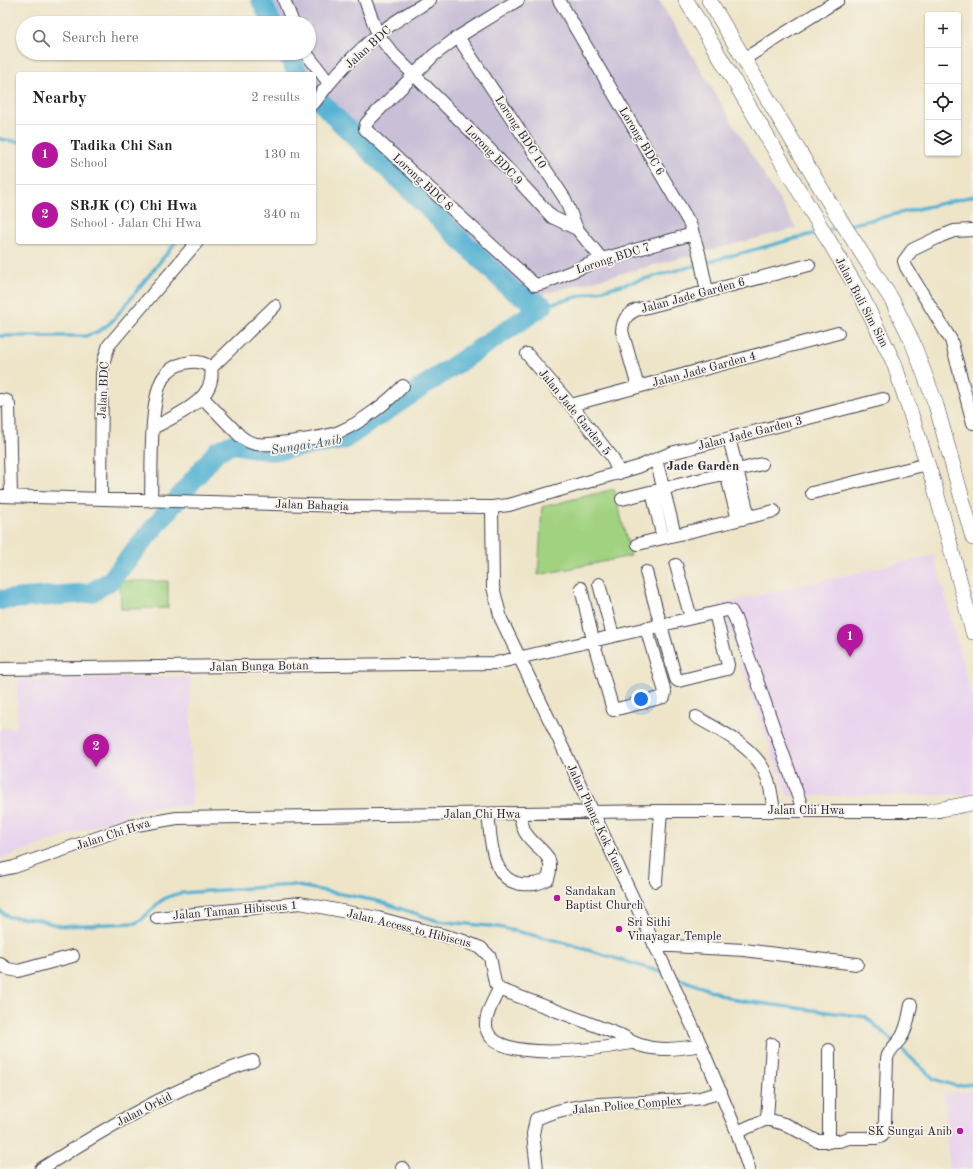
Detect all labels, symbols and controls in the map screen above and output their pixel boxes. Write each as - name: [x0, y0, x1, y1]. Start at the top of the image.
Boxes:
- map controls: [925, 12, 961, 156]
- button: +: [925, 12, 961, 48]
- search box: [16, 16, 316, 60]
- street label: Jalan BDC: [343, 24, 394, 71]
- icon: search: [30, 27, 52, 49]
- text: Search here: [62, 31, 139, 46]
- button: −: [925, 48, 961, 84]
- button: locate: [925, 84, 961, 120]
- text: Nearby: [32, 90, 87, 107]
- text: 2 results: [251, 91, 300, 104]
- street label: Lorong BDC 10: [492, 94, 548, 171]
- street label: Lorong BDC 6: [616, 105, 666, 178]
- button: layers: [925, 120, 961, 156]
- street label: Lorong BDC 9: [462, 124, 524, 188]
- text: Tadika Chi San: [70, 139, 173, 154]
- text: 1: [41, 148, 49, 161]
- text: 130 m: [263, 148, 300, 161]
- street label: Lorong BDC 8: [390, 152, 455, 213]
- text: School: [70, 157, 107, 170]
- text: SRJK (C) Chi Hwa: [70, 199, 197, 214]
- text: 2: [41, 208, 49, 221]
- text: 340 m: [263, 208, 300, 221]
- text: School · Jalan Chi Hwa: [70, 217, 201, 230]
- street label: Lorong BDC 7: [575, 241, 652, 277]
- street label: Jalan Buli Sim Sim: [832, 256, 890, 350]
- street label: Jalan Jade Garden 6: [640, 276, 747, 316]
- street label: Jalan Jade Garden 4: [651, 350, 758, 390]
- street label: Jalan BDC: [97, 361, 111, 419]
- street label: Jalan Jade Garden 5: [536, 367, 613, 458]
- street label: Jalan Jade Garden 3: [697, 415, 804, 453]
- water label: Sungai Anib: [270, 433, 343, 458]
- district label: Jade Garden: [667, 460, 739, 473]
- street label: Jalan Bahagia: [275, 499, 349, 513]
- pin: 1: [837, 624, 863, 657]
- street label: Jalan Bunga Botan: [209, 660, 309, 674]
- your location: [631, 689, 651, 709]
- pin: 2: [83, 734, 109, 767]
- street label: Jalan Phang Kok Yuen: [564, 763, 626, 877]
- street label: Jalan Chi Hwa: [768, 805, 845, 817]
- street label: Jalan Chi Hwa: [444, 809, 521, 821]
- street label: Jalan Chi Hwa: [75, 817, 152, 853]
- place label: Sandakan Baptist Church: [565, 886, 644, 912]
- marker: Sandakan Baptist Church: [552, 893, 562, 903]
- street label: Jalan Taman Hibiscus 1: [172, 900, 298, 922]
- street label: Jalan Access to Hibiscus: [345, 908, 472, 950]
- place label: Sri Sithi Vinayagar Temple: [627, 917, 722, 943]
- marker: Sri Sithi Vinayagar Temple: [614, 924, 624, 934]
- street label: Jalan Orkid: [115, 1091, 174, 1129]
- street label: Jalan Police Complex: [572, 1095, 683, 1117]
- place label: SK Sungai Anib: [868, 1126, 952, 1138]
- marker: SK Sungai Anib: [955, 1126, 965, 1136]

